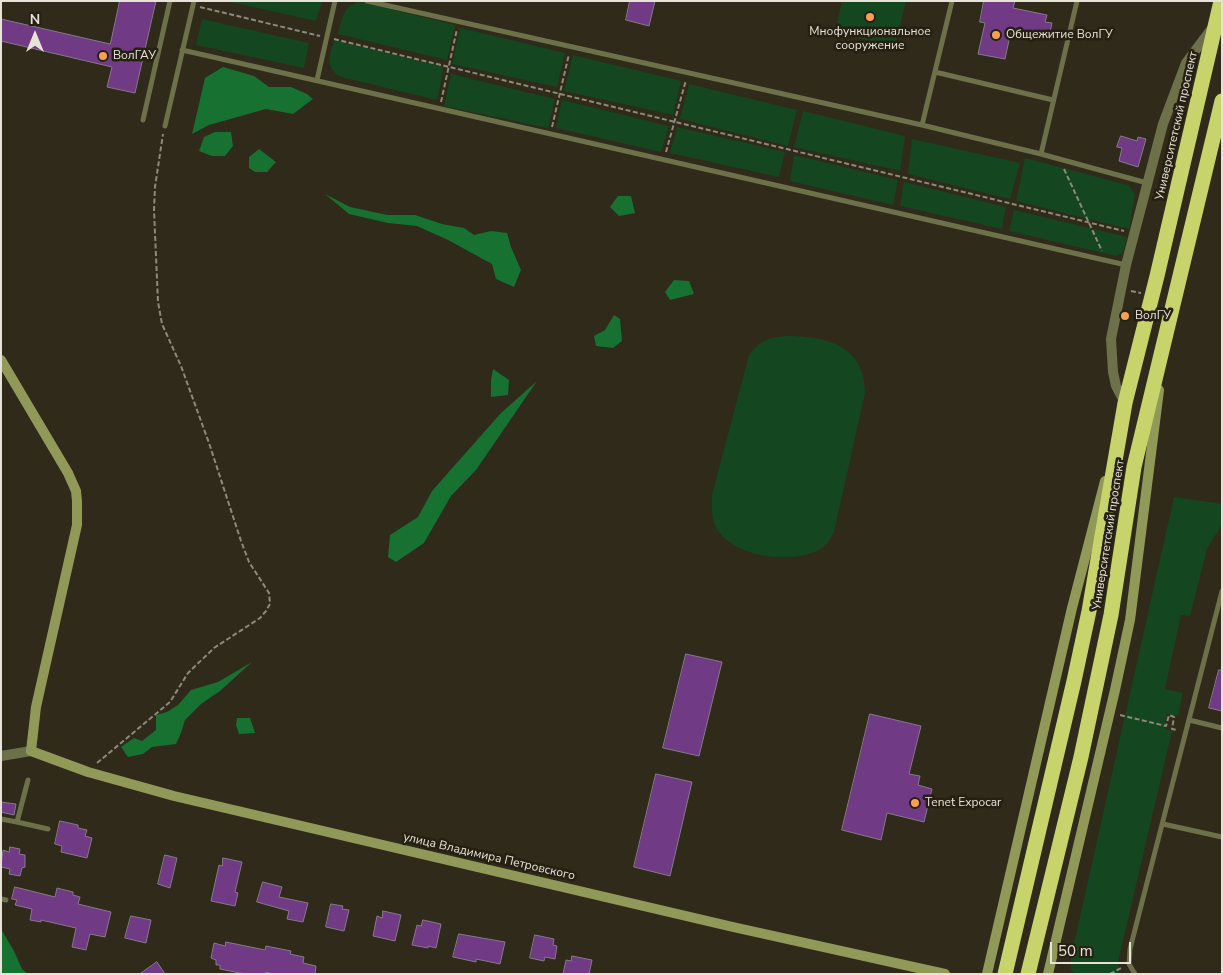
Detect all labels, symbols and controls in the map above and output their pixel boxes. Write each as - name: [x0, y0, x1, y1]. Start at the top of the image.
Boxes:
- north arrow: [10, 10, 60, 60]
- text: N: [30, 10, 40, 29]
- marker: Мнофункциональное сооружение: [864, 11, 876, 23]
- place label: Мнофункциональное сооружение: [809, 25, 931, 53]
- place label: Общежитие ВолГУ: [1006, 28, 1113, 42]
- marker: Общежитие ВолГУ: [990, 29, 1002, 41]
- place label: ВолГАУ: [113, 49, 156, 63]
- marker: ВолГАУ: [97, 50, 109, 62]
- street label: Университетский проспект: [1153, 50, 1201, 202]
- place label: ВолГУ: [1135, 309, 1171, 323]
- marker: ВолГУ: [1119, 310, 1131, 322]
- street label: Университетский проспект: [1090, 459, 1128, 611]
- place label: Tenet Expocar: [925, 796, 1001, 810]
- marker: Tenet Expocar: [909, 797, 921, 809]
- street label: улица Владимира Петровского: [402, 830, 576, 884]
- scale bar: [1053, 932, 1134, 964]
- text: 50 m: [1058, 941, 1093, 961]

